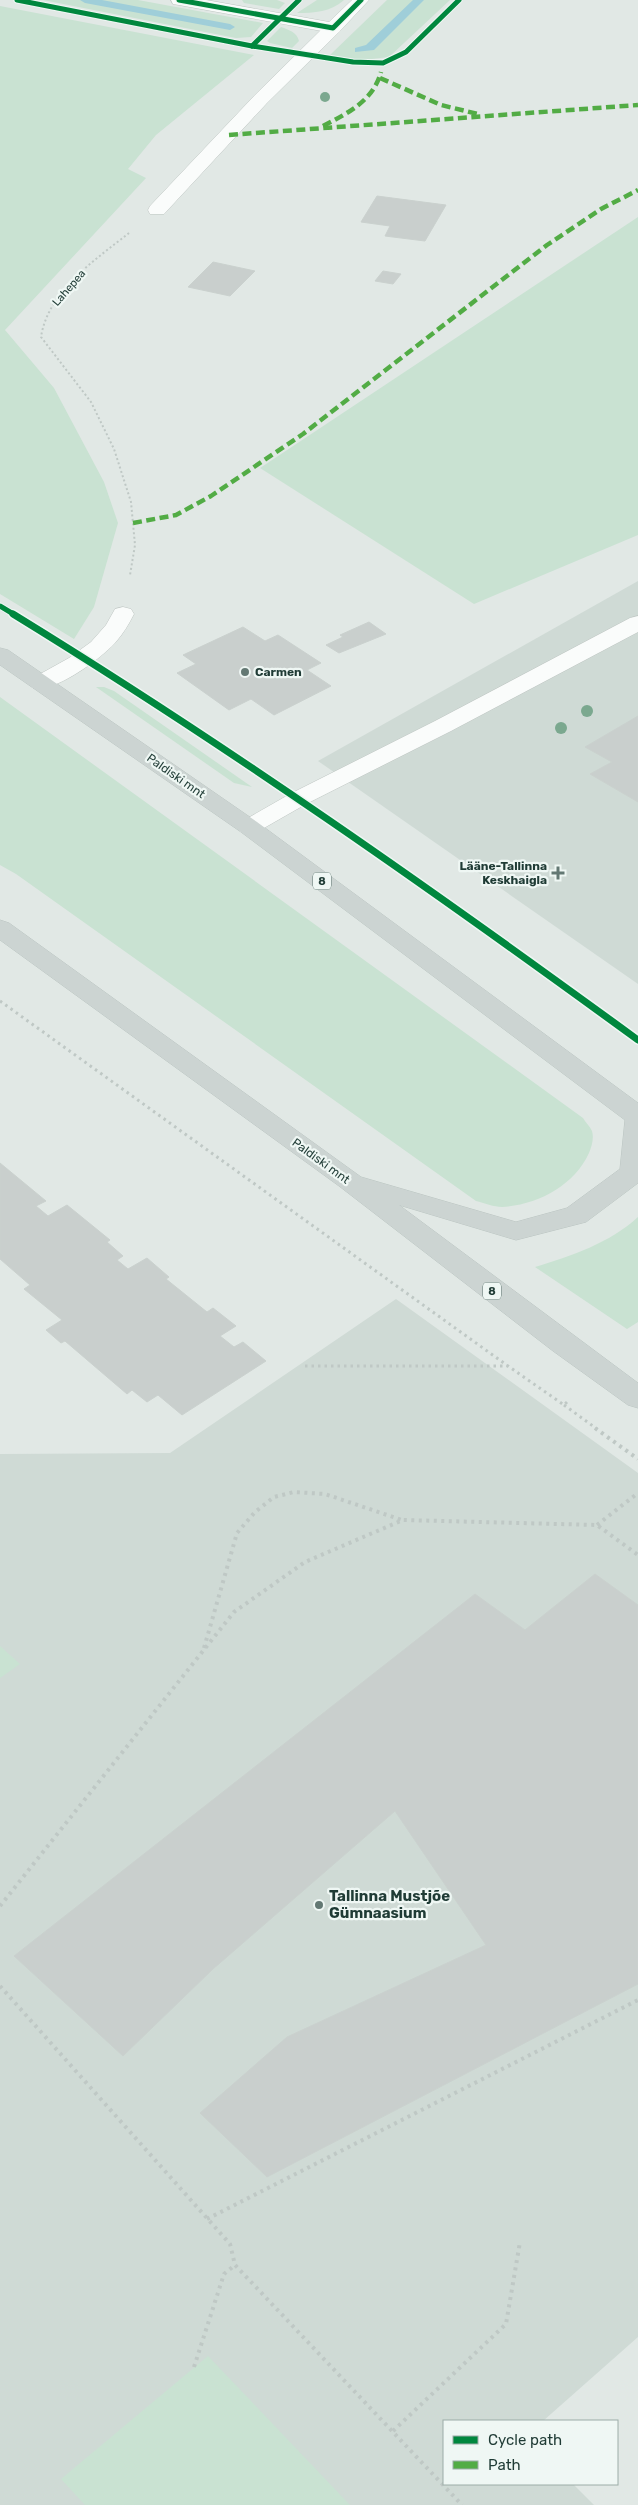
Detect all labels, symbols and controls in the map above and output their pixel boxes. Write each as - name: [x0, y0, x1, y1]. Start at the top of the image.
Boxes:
- street label: Lahepea: [50, 267, 88, 309]
- place label: Carmen: [255, 665, 302, 679]
- marker: Carmen: [239, 666, 251, 678]
- street label: Paldiski mnt: [144, 751, 208, 801]
- place label: Lääne-Tallinna Keskhaigla: [459, 859, 547, 887]
- marker: Lääne-Tallinna Keskhaigla: [551, 866, 565, 880]
- road number: 8: [313, 872, 331, 889]
- street label: Paldiski mnt: [289, 1135, 353, 1187]
- road number: 8: [483, 1282, 501, 1300]
- place label: Tallinna Mustjõe Gümnaasium: [329, 1887, 450, 1922]
- marker: Tallinna Mustjõe Gümnaasium: [313, 1899, 325, 1911]
- legend: [443, 2420, 618, 2485]
- text: Cycle path: [488, 2431, 562, 2449]
- text: Path: [488, 2456, 521, 2474]

